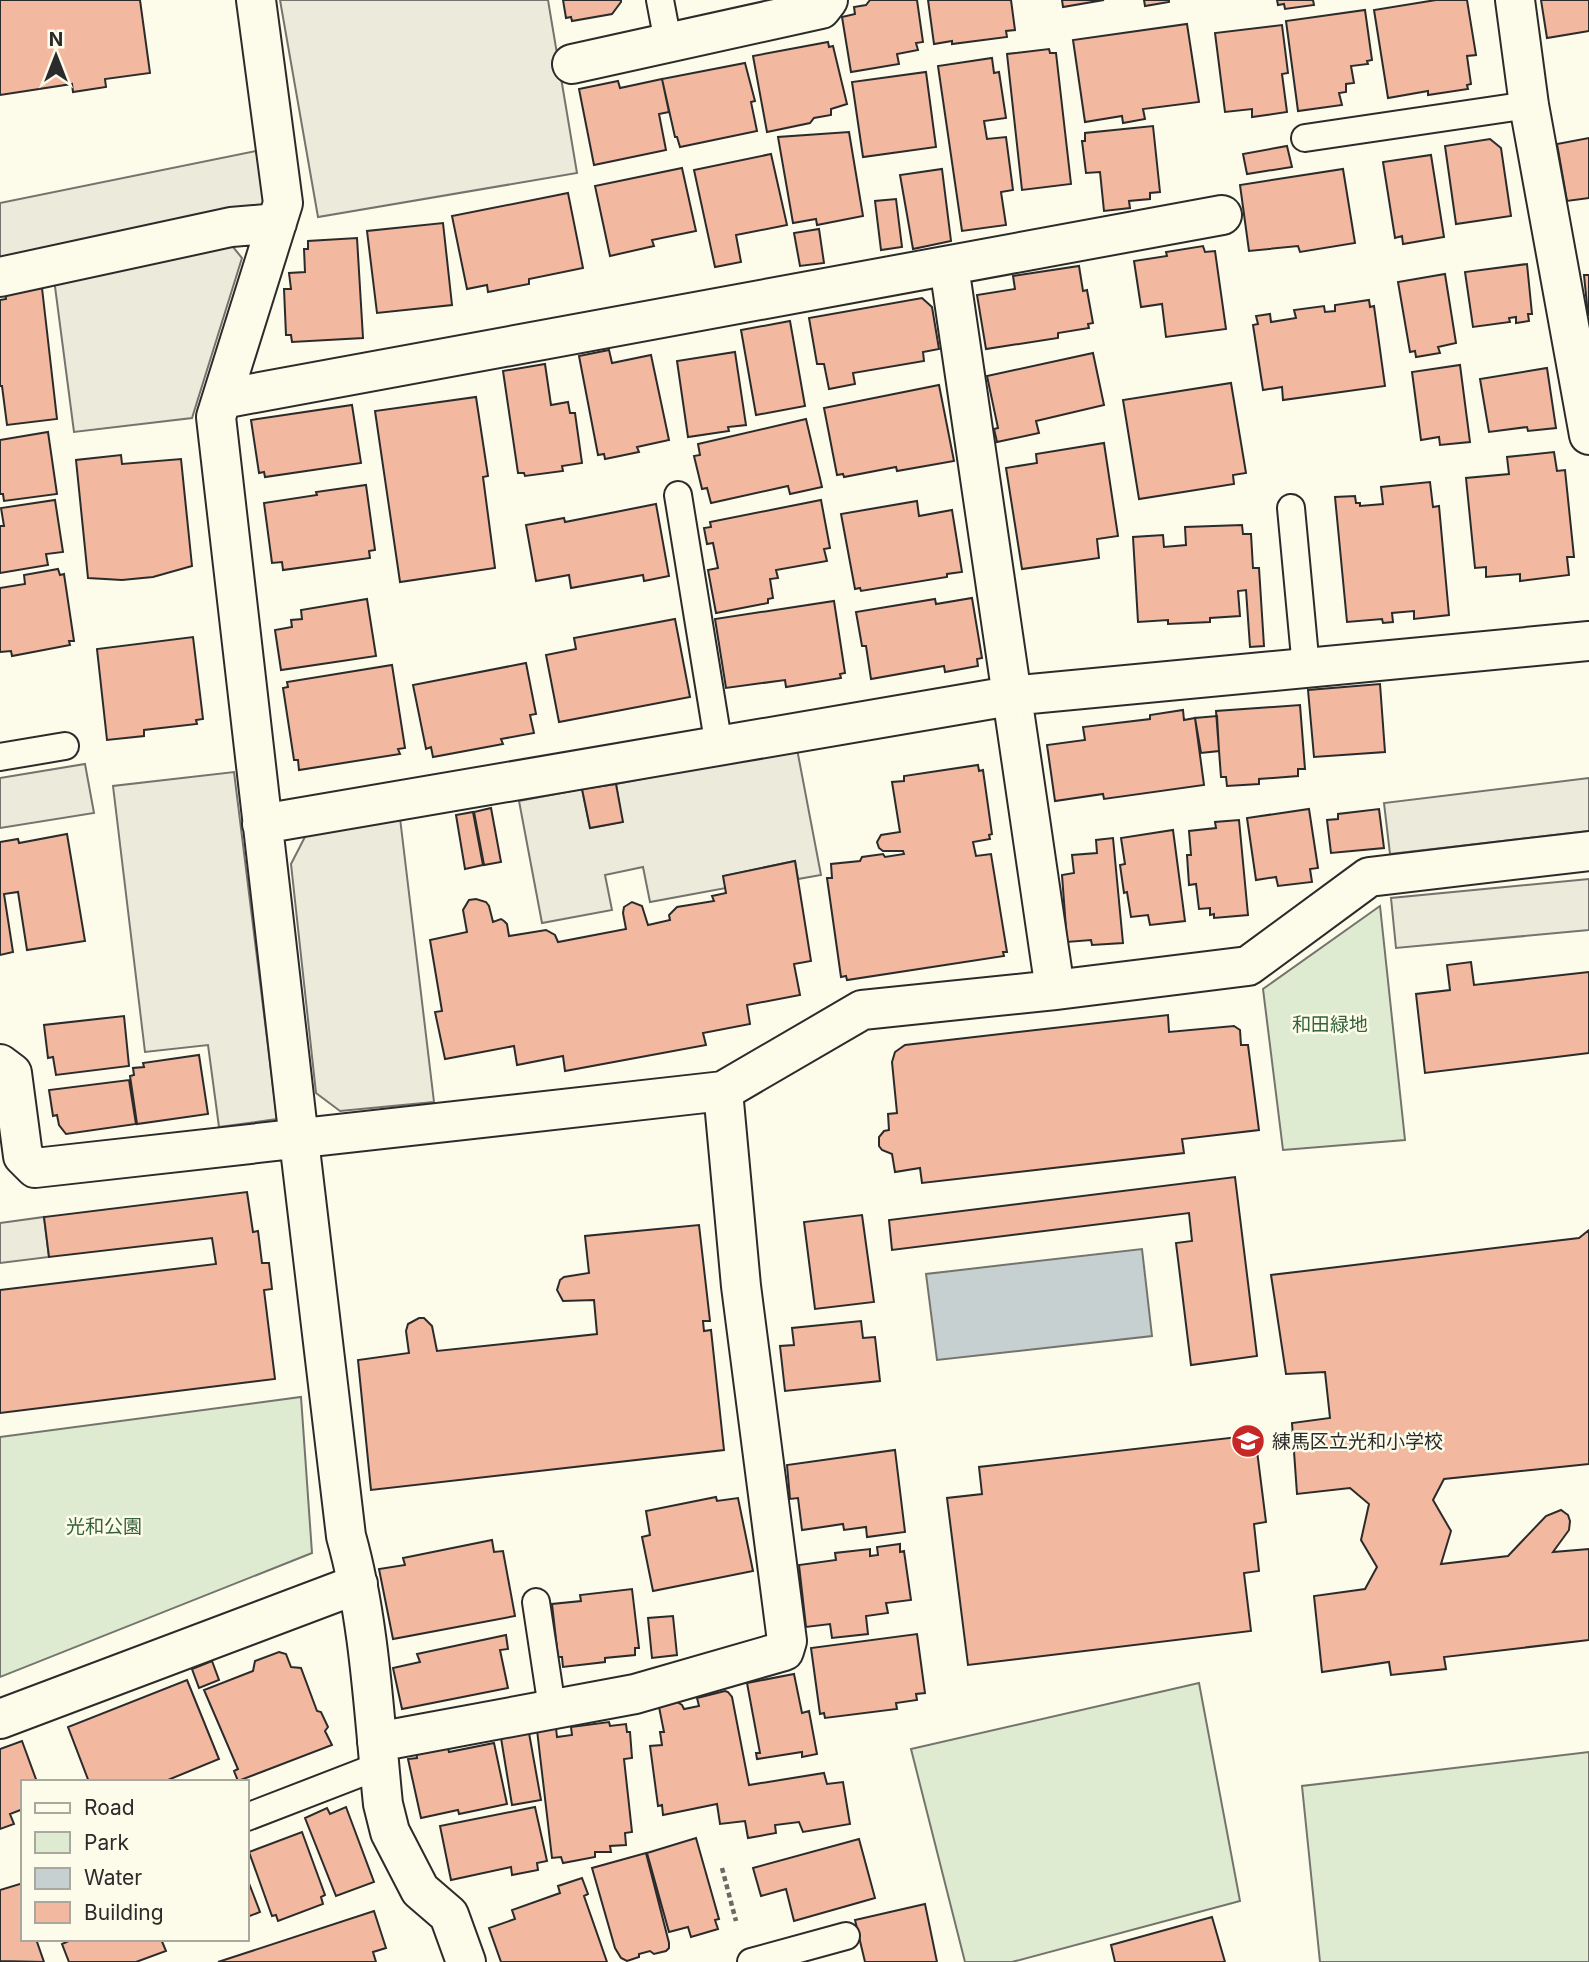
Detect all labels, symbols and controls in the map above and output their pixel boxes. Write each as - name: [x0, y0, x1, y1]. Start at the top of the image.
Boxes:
- north arrow: [21, 21, 91, 91]
- text: N: [49, 28, 63, 51]
- park label: 和田緑地: [1292, 1013, 1368, 1036]
- school or university icon: 練馬区立光和小学校: [1229, 1422, 1267, 1460]
- place label: 練馬区立光和小学校: [1272, 1430, 1443, 1453]
- park label: 光和公園: [66, 1515, 142, 1538]
- legend: [21, 1780, 248, 1941]
- text: Road: [84, 1795, 135, 1820]
- text: Park: [84, 1830, 129, 1855]
- text: Water: [84, 1865, 142, 1890]
- text: Building: [84, 1900, 164, 1925]

